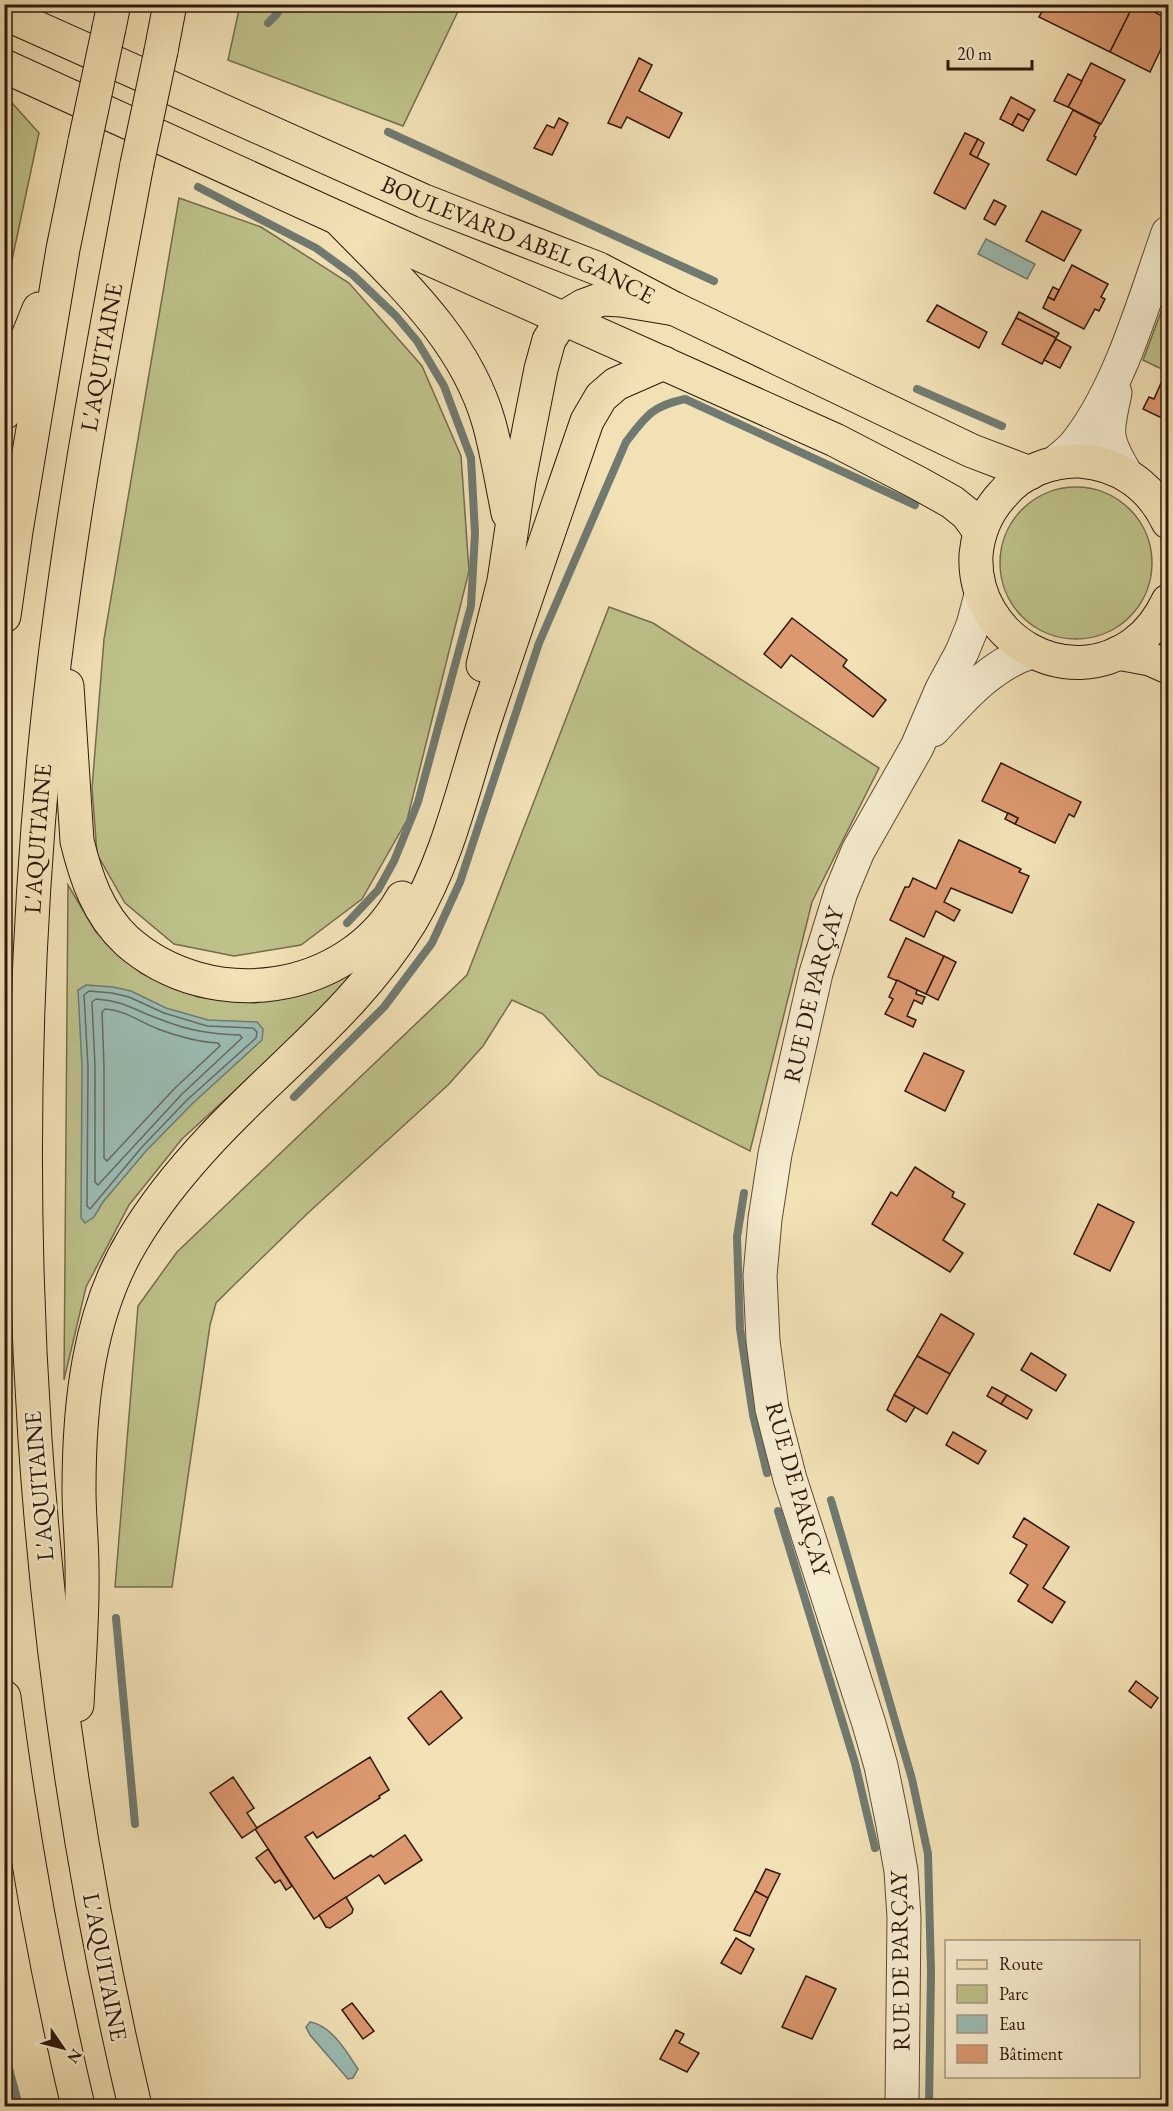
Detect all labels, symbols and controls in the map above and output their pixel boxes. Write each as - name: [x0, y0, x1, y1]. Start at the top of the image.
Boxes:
- scale bar: [948, 33, 1032, 71]
- text: 20 m: [957, 42, 992, 65]
- street label: BOULEVARD ABEL GANCE: [377, 168, 661, 311]
- street label: L'AQUITAINE: [73, 280, 129, 434]
- street label: L'AQUITAINE: [16, 762, 58, 915]
- street label: RUE DE PARÇAY: [776, 902, 851, 1085]
- street label: RUE DE PARÇAY: [759, 1398, 839, 1581]
- street label: L'AQUITAINE: [17, 1410, 60, 1562]
- street label: RUE DE PARÇAY: [882, 1870, 917, 2051]
- street label: L'AQUITAINE: [76, 1890, 135, 2044]
- legend: [945, 1940, 1140, 2078]
- text: Route: [999, 1952, 1043, 1975]
- text: Parc: [999, 1982, 1029, 2005]
- text: Eau: [999, 2012, 1026, 2035]
- north arrow: [33, 2018, 93, 2078]
- text: Bâtiment: [999, 2042, 1063, 2065]
- text: N: [63, 2045, 87, 2068]

